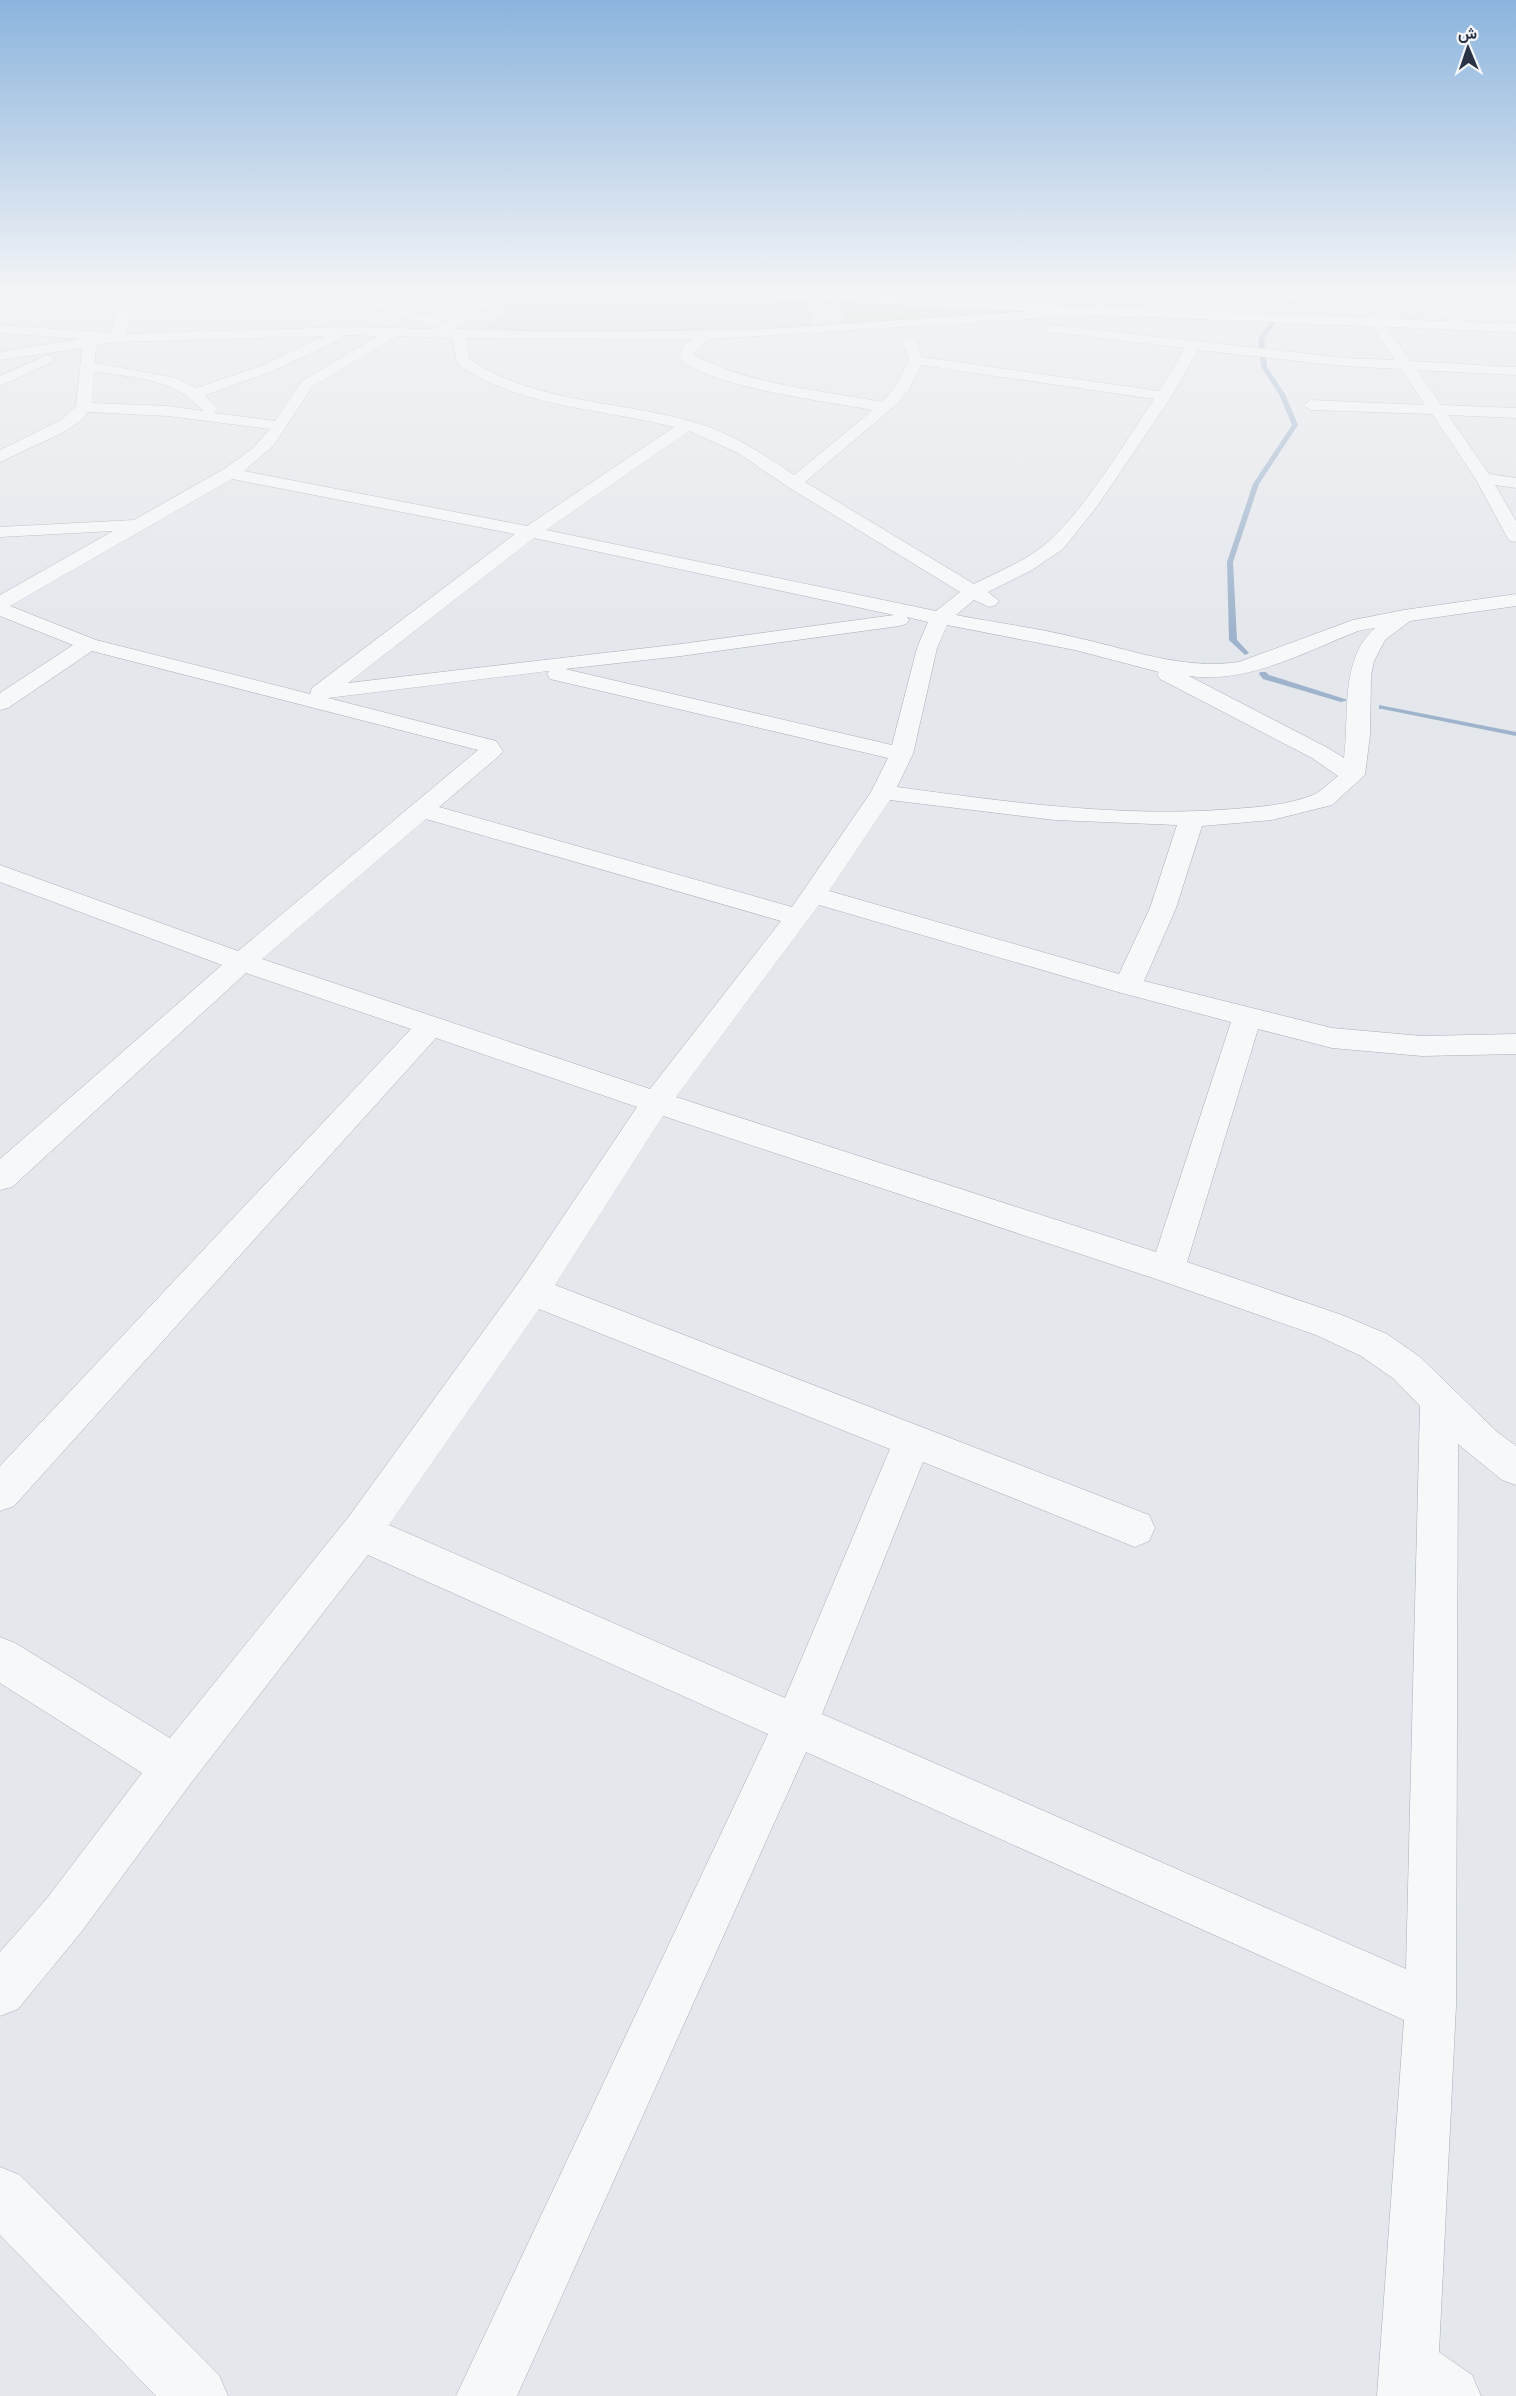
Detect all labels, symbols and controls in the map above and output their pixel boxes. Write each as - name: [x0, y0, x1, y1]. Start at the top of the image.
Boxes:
- north arrow: [1438, 18, 1498, 78]
- text: ش: [1458, 24, 1477, 43]

